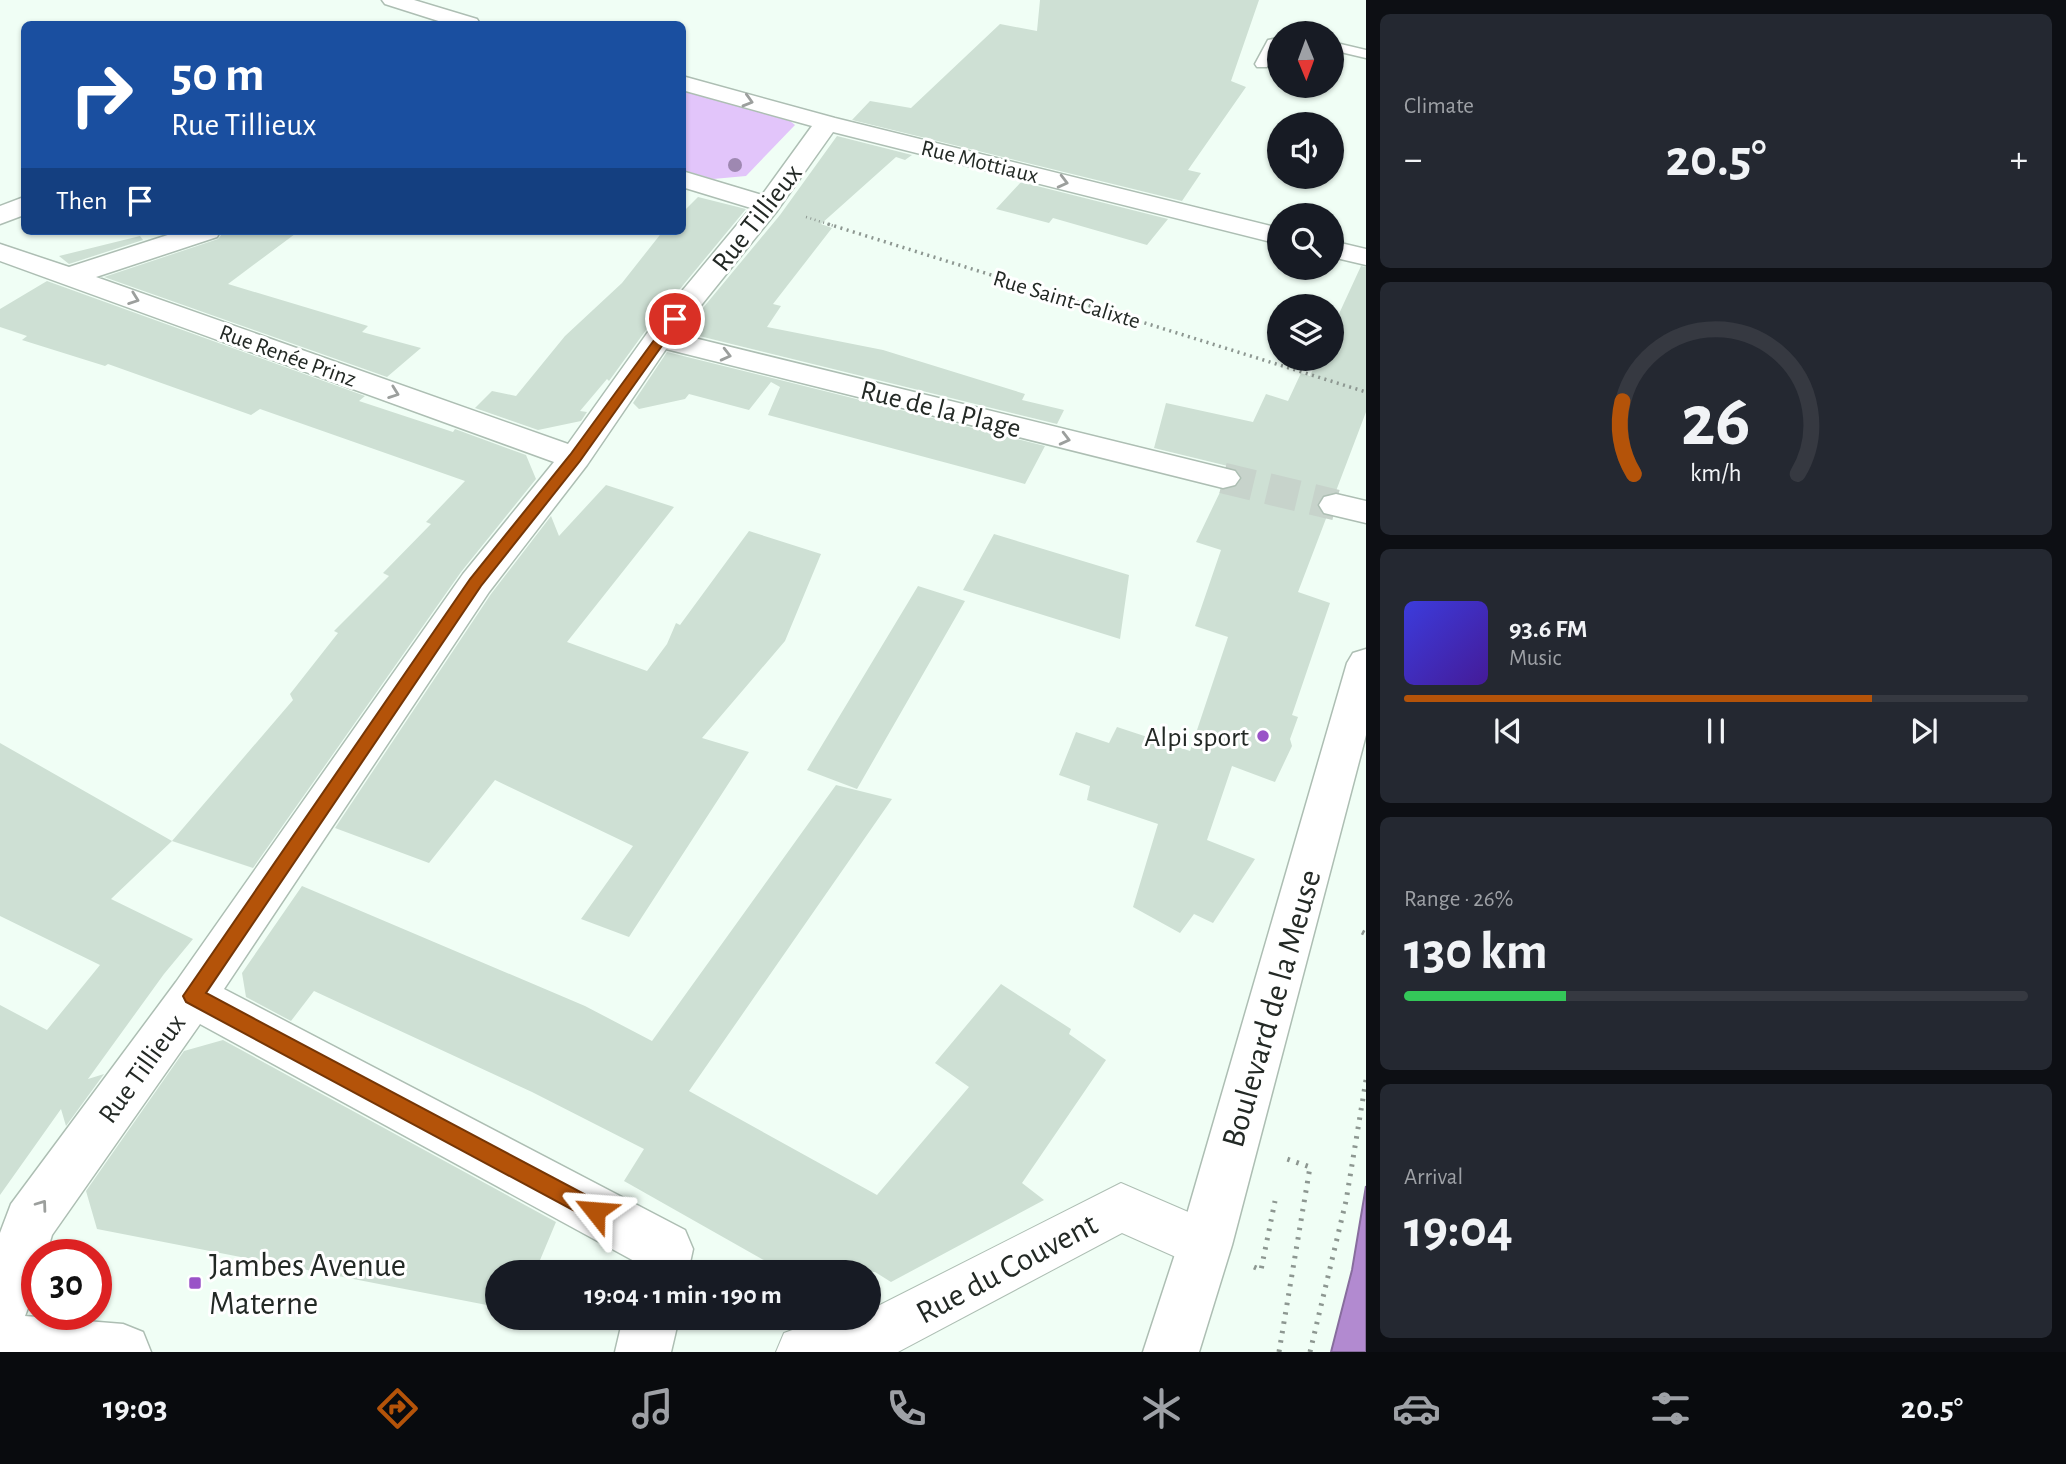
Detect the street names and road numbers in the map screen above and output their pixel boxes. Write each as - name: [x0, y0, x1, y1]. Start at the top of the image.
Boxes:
- street label: Rue Mottiaux: [919, 137, 1041, 188]
- street label: Rue Tillieux: [707, 159, 808, 277]
- street label: Rue Saint-Calixte: [990, 267, 1143, 334]
- street label: Rue Renée Prinz: [216, 321, 359, 392]
- street label: Rue de la Plage: [857, 376, 1024, 443]
- street label: Boulevard de la Meuse: [1217, 866, 1328, 1151]
- street label: Rue Tillieux: [94, 1009, 191, 1129]
- street label: Rue du Couvent: [911, 1208, 1104, 1331]

